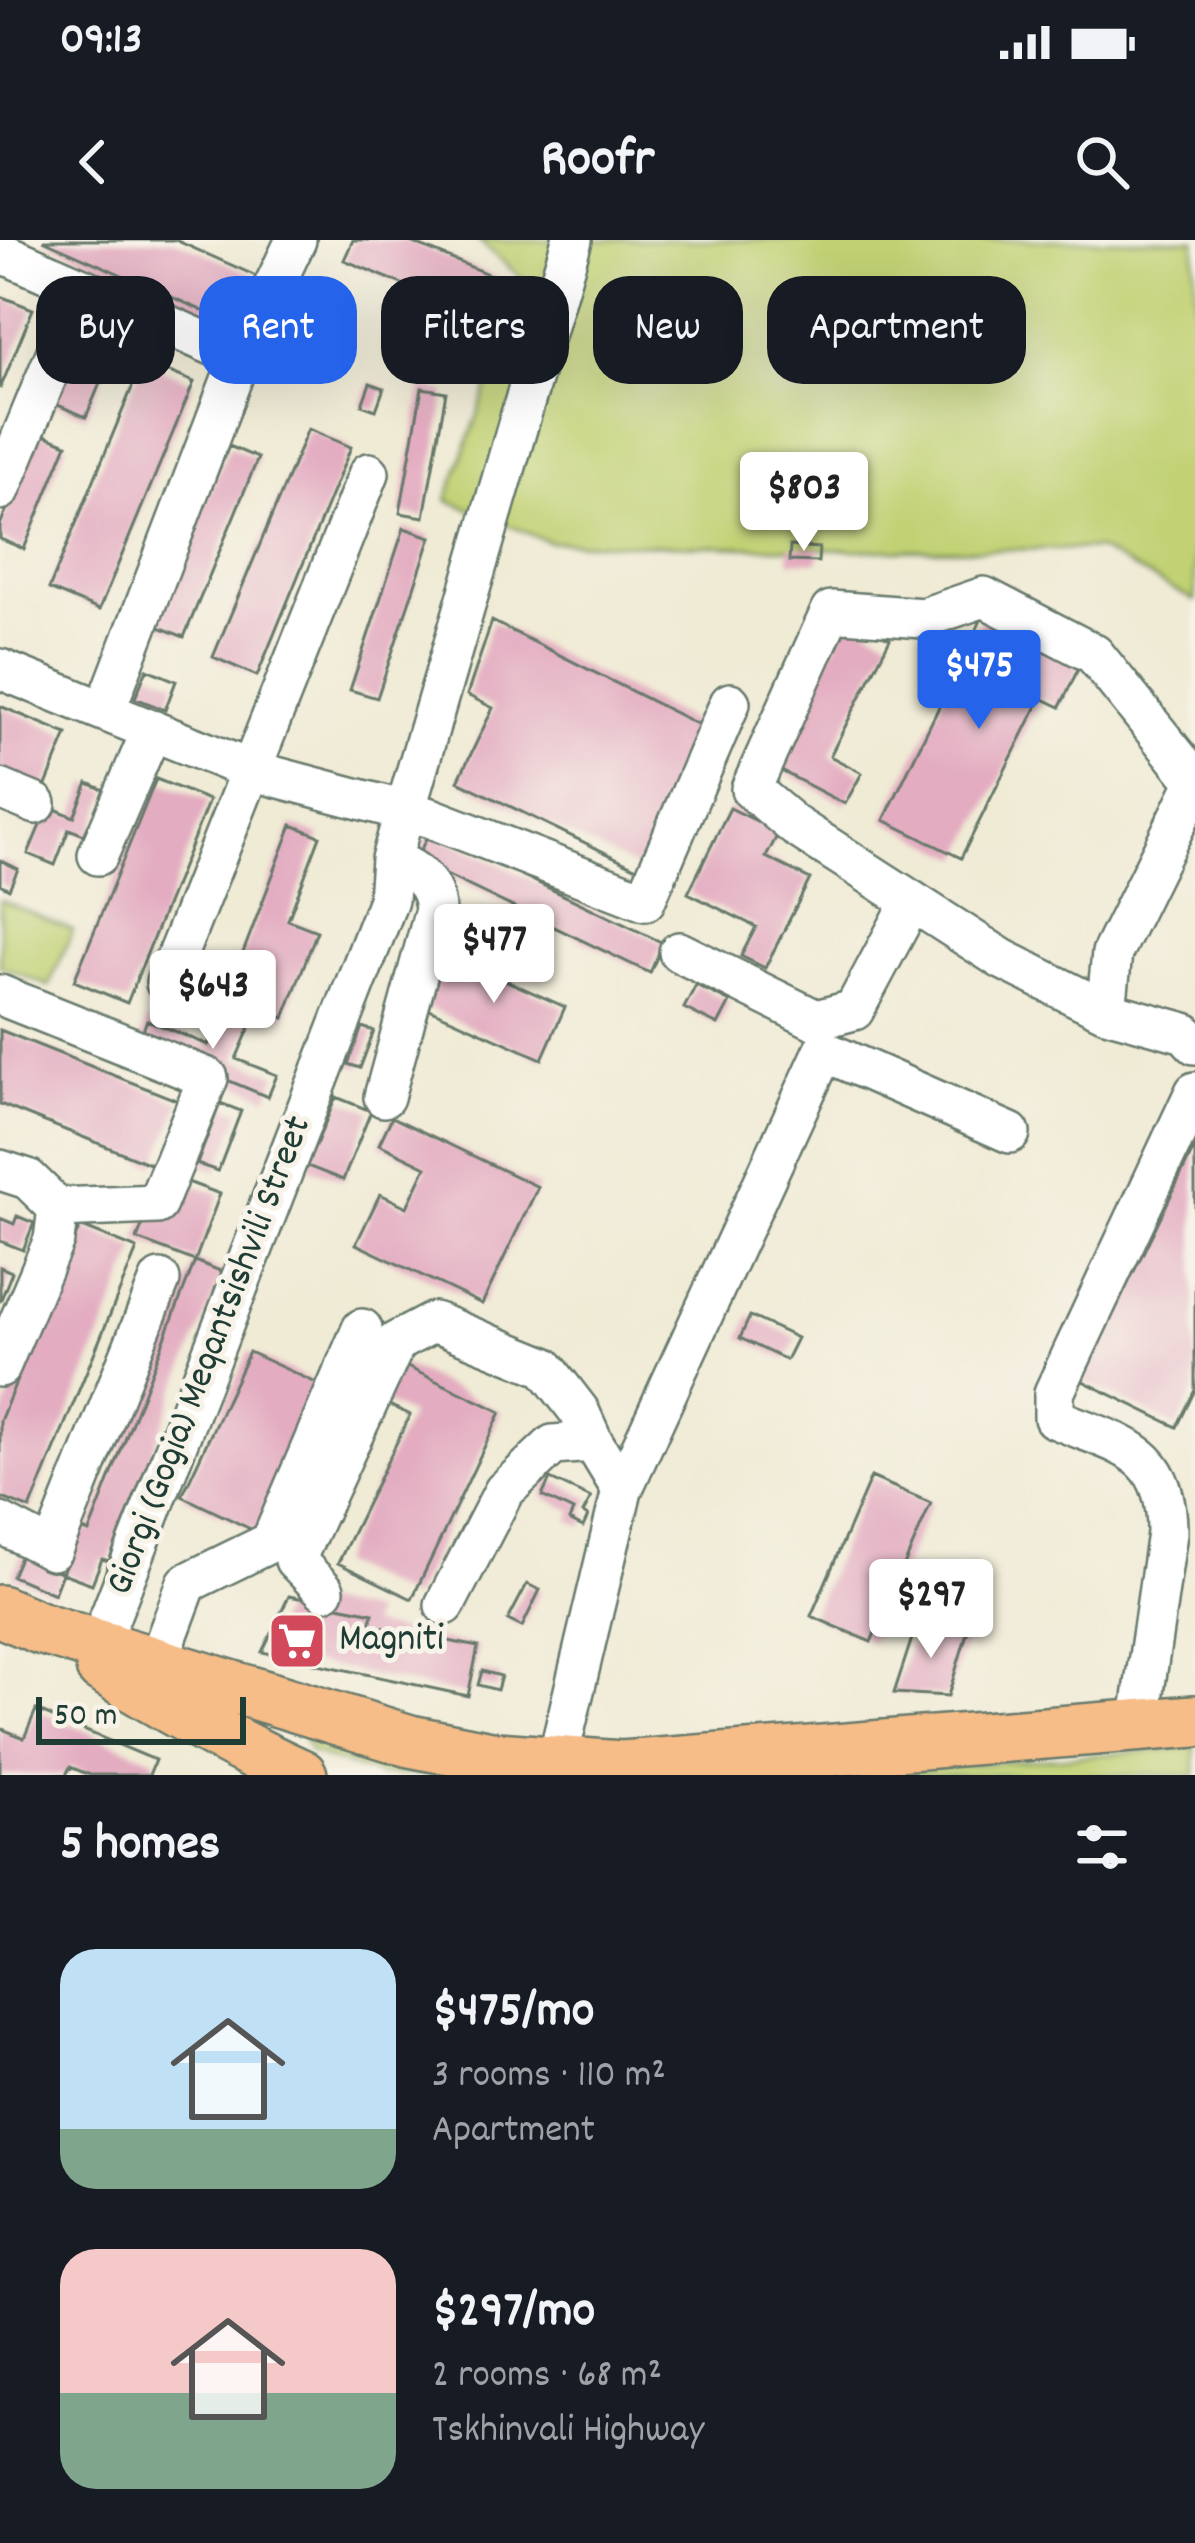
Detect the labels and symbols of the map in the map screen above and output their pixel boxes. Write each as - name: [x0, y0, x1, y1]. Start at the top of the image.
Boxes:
- pin: $803: [733, 452, 875, 554]
- pin: $475: [908, 630, 1050, 732]
- pin: $477: [423, 904, 565, 1006]
- pin: $643: [142, 950, 284, 1052]
- street label: Giorgi (Gogia) Meqantsishvili Street: [94, 1108, 328, 1604]
- pin: $297: [860, 1559, 1002, 1661]
- supermarket icon: Magniti: [266, 1610, 328, 1672]
- place label: Magniti: [339, 1614, 444, 1669]
- scale bar: [36, 1691, 246, 1744]

